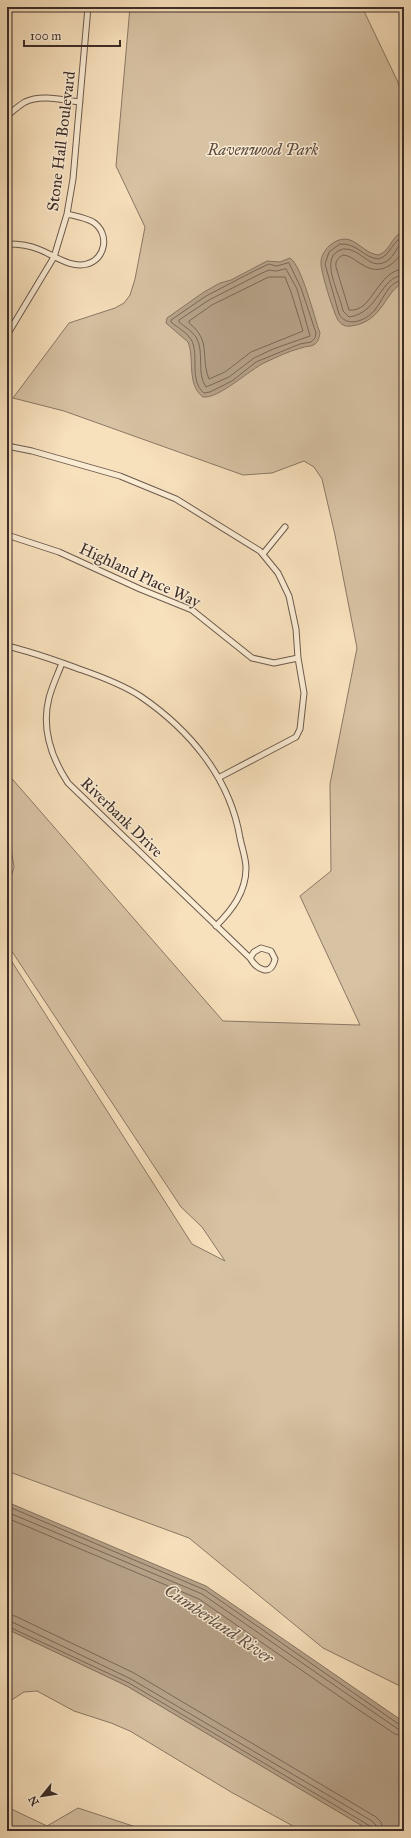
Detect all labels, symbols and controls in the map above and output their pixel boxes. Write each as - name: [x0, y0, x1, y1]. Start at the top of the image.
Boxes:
- scale bar: [24, 22, 120, 48]
- text: 100 m: [30, 29, 61, 43]
- street label: Stone Hall Boulevard: [43, 70, 79, 212]
- park label: Ravenwood Park: [207, 140, 318, 159]
- street label: Highland Place Way: [76, 539, 204, 612]
- street label: Riverbank Drive: [77, 773, 167, 861]
- water label: Cumberland River: [160, 1580, 278, 1669]
- north arrow: [22, 1776, 62, 1816]
- text: N: [25, 1793, 42, 1808]

